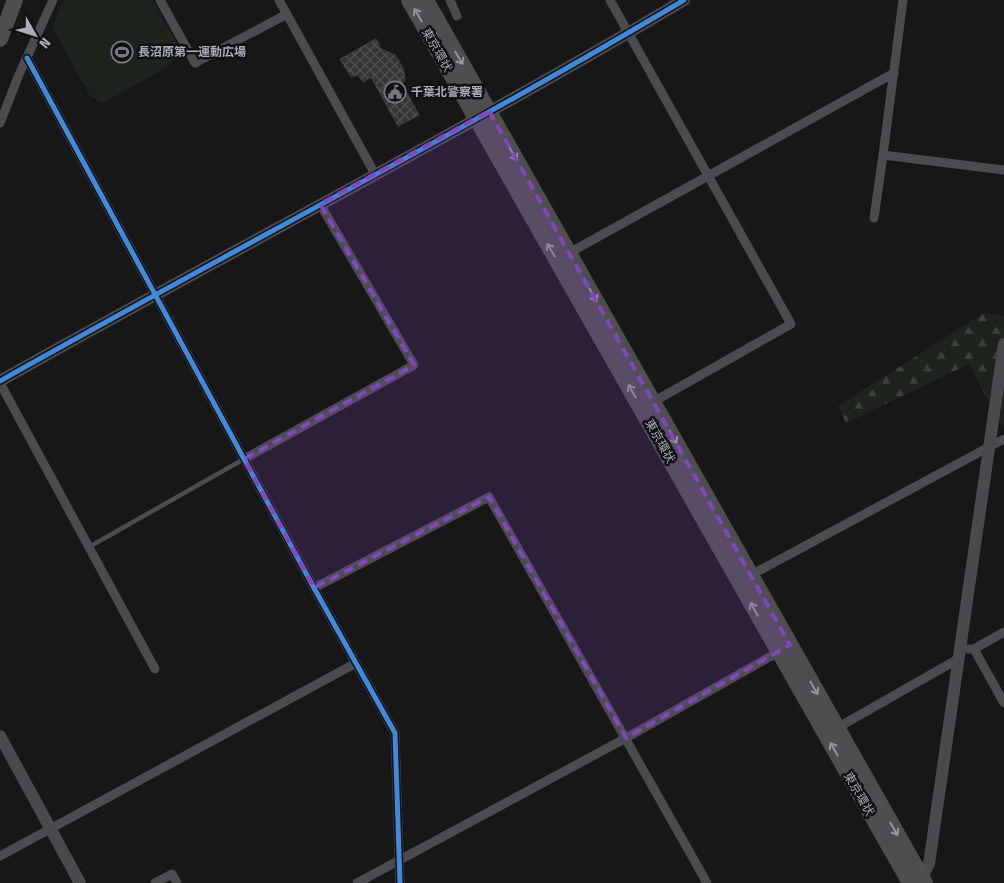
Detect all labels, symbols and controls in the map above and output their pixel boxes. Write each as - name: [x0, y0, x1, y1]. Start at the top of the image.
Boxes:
- one-way arrow: [412, 9, 422, 23]
- north arrow: [10, 10, 60, 60]
- street label: 東京環状: [419, 26, 455, 74]
- text: N: [35, 34, 54, 51]
- sports icon: 長沼原第一運動広場: [110, 40, 134, 64]
- place label: 長沼原第一運動広場: [138, 45, 246, 59]
- one-way arrow: [454, 50, 464, 65]
- public building icon: 千葉北警察署: [383, 80, 407, 104]
- place label: 千葉北警察署: [411, 85, 483, 99]
- one-way arrow: [509, 146, 519, 160]
- one-way arrow: [546, 244, 556, 258]
- one-way arrow: [588, 288, 598, 303]
- one-way arrow: [627, 384, 637, 399]
- street label: 東京環状: [642, 417, 678, 465]
- one-way arrow: [668, 429, 678, 444]
- one-way arrow: [749, 603, 759, 617]
- one-way arrow: [809, 680, 819, 695]
- one-way arrow: [829, 743, 839, 757]
- street label: 東京環状: [841, 770, 877, 818]
- one-way arrow: [890, 821, 900, 836]

